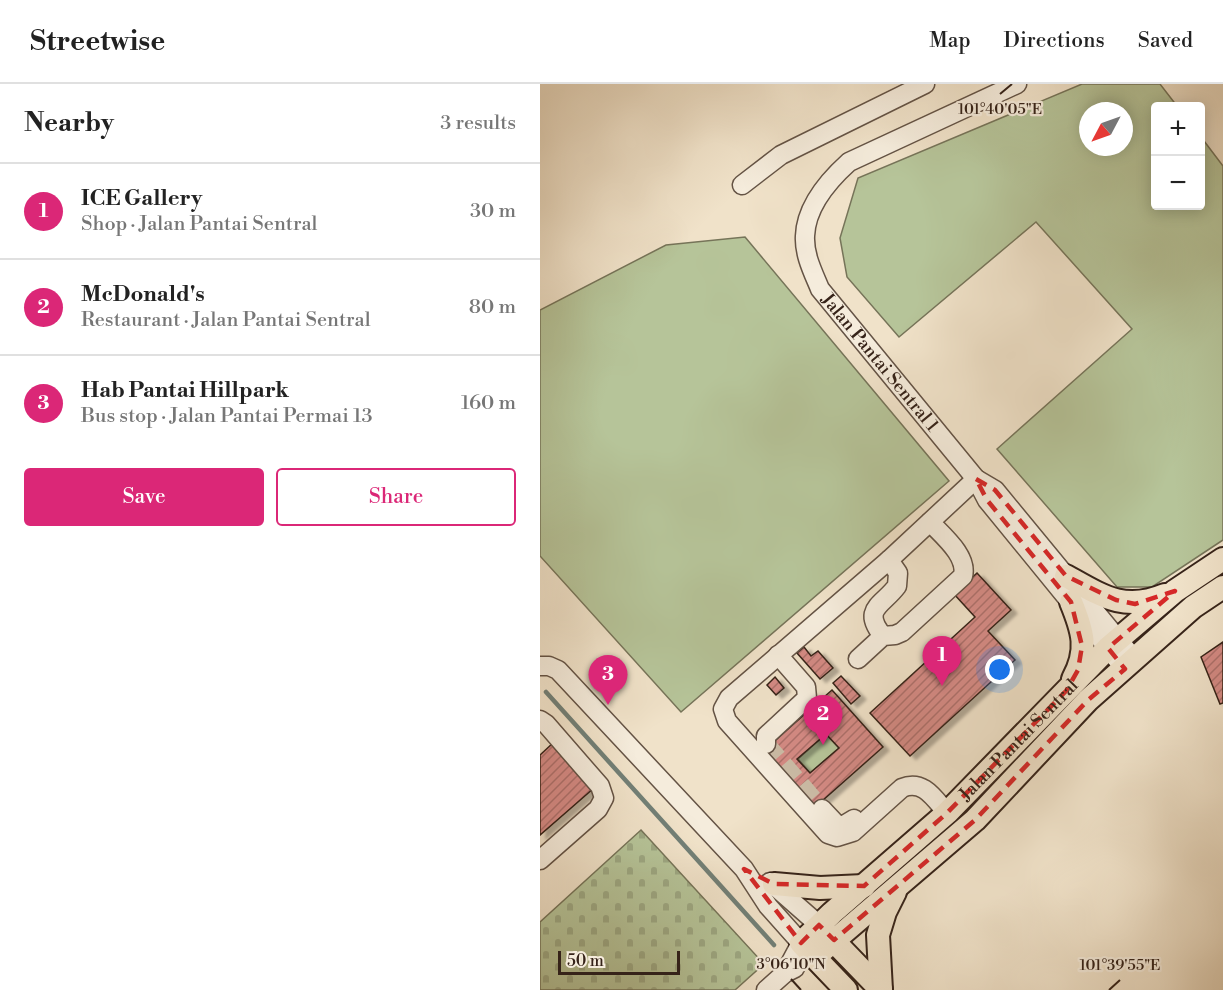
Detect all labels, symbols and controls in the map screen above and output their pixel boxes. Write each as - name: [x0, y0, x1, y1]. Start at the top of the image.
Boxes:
- text: Streetwise: [30, 24, 165, 59]
- text: Map: [929, 28, 971, 54]
- text: Directions: [1004, 28, 1105, 54]
- text: Saved: [1138, 28, 1193, 54]
- text: 101°40'05"E: [958, 100, 1042, 119]
- north arrow: [1079, 102, 1133, 156]
- map controls: [1151, 102, 1205, 210]
- button: +: [1151, 102, 1205, 156]
- text: Nearby: [24, 107, 114, 139]
- text: 3 results: [440, 111, 516, 136]
- button: −: [1151, 156, 1205, 210]
- text: ICE Gallery: [81, 185, 202, 212]
- text: 1: [39, 199, 48, 224]
- text: 30 m: [470, 199, 516, 224]
- text: Shop · Jalan Pantai Sentral: [81, 212, 318, 237]
- text: McDonald's: [81, 281, 205, 308]
- street label: Jalan Pantai Sentral 1: [816, 288, 944, 437]
- text: 2: [37, 295, 50, 320]
- text: 80 m: [469, 295, 516, 320]
- text: Restaurant · Jalan Pantai Sentral: [81, 308, 371, 333]
- text: Hab Pantai Hillpark: [81, 377, 289, 404]
- text: 3: [37, 391, 50, 416]
- text: 160 m: [461, 391, 516, 416]
- text: Bus stop · Jalan Pantai Permai 13: [81, 404, 373, 429]
- button: Save: [24, 468, 264, 526]
- button: Share: [276, 468, 516, 526]
- pin: 1: [922, 636, 962, 686]
- your location: [985, 655, 1014, 684]
- pin: 3: [588, 656, 628, 705]
- street label: Jalan Pantai Sentral: [953, 674, 1083, 806]
- pin: 2: [804, 696, 842, 745]
- scale bar: [558, 948, 680, 976]
- text: 50 m: [567, 951, 604, 971]
- text: 3°06'10"N: [756, 955, 826, 974]
- text: 101°39'55"E: [1080, 956, 1160, 975]

